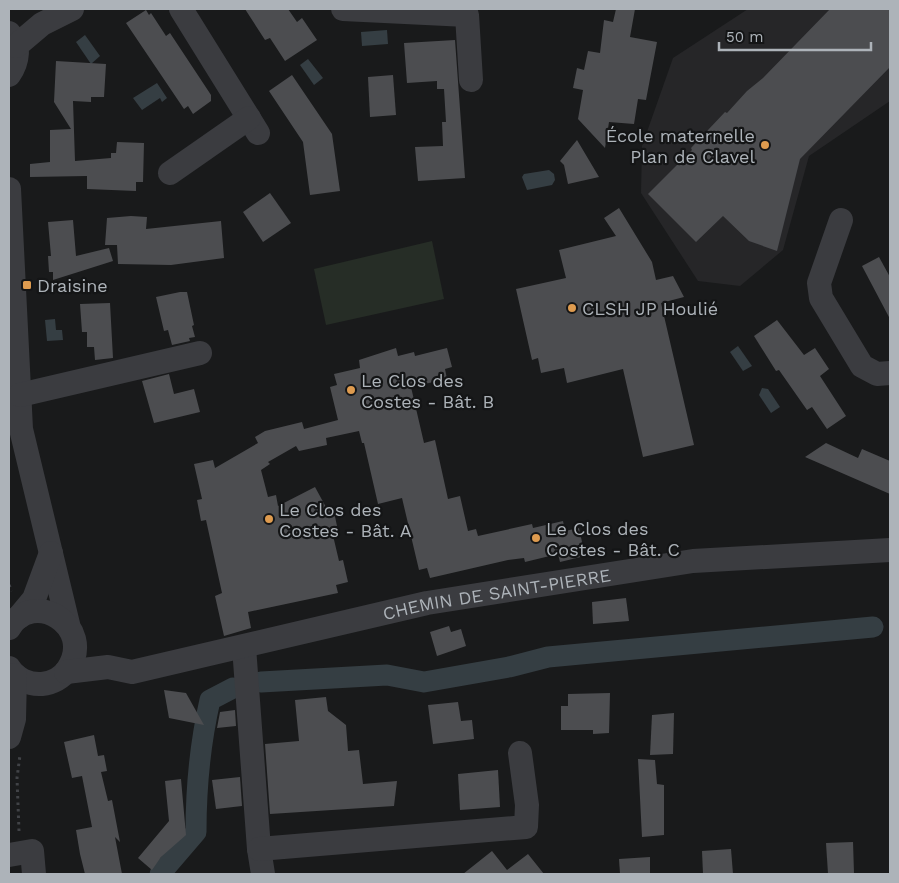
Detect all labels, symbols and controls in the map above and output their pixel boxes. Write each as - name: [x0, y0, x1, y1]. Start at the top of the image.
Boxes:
- scale bar: [719, 20, 872, 52]
- text: 50 m: [726, 28, 763, 46]
- place label: École maternelle Plan de Clavel: [606, 125, 755, 167]
- marker: École maternelle Plan de Clavel: [759, 139, 771, 151]
- place label: Draisine: [37, 275, 108, 296]
- marker: Draisine: [21, 279, 33, 291]
- place label: CLSH JP Houlié: [582, 298, 718, 319]
- marker: CLSH JP Houlié: [566, 302, 578, 314]
- place label: Le Clos des Costes - Bât. B: [361, 370, 494, 412]
- marker: Le Clos des Costes - Bât. B: [345, 384, 357, 396]
- place label: Le Clos des Costes - Bât. A: [279, 499, 412, 541]
- marker: Le Clos des Costes - Bât. A: [263, 513, 275, 525]
- place label: Le Clos des Costes - Bât. C: [546, 518, 680, 560]
- marker: Le Clos des Costes - Bât. C: [530, 532, 542, 544]
- street label: CHEMIN DE SAINT-PIERRE: [380, 564, 612, 624]

